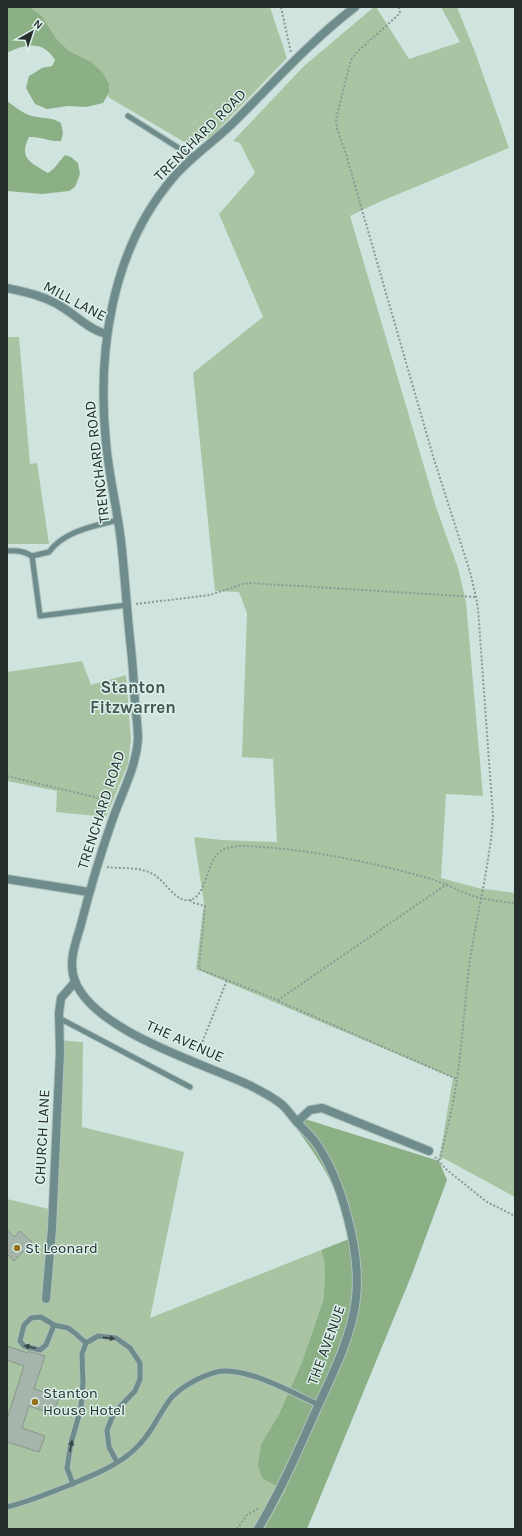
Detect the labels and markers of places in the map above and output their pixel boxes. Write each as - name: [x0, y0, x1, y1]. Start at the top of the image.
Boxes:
- place label: St Leonard: [25, 1239, 98, 1257]
- marker: St Leonard: [12, 1243, 22, 1253]
- place label: Stanton House Hotel: [43, 1384, 125, 1419]
- marker: Stanton House Hotel: [30, 1397, 40, 1407]

